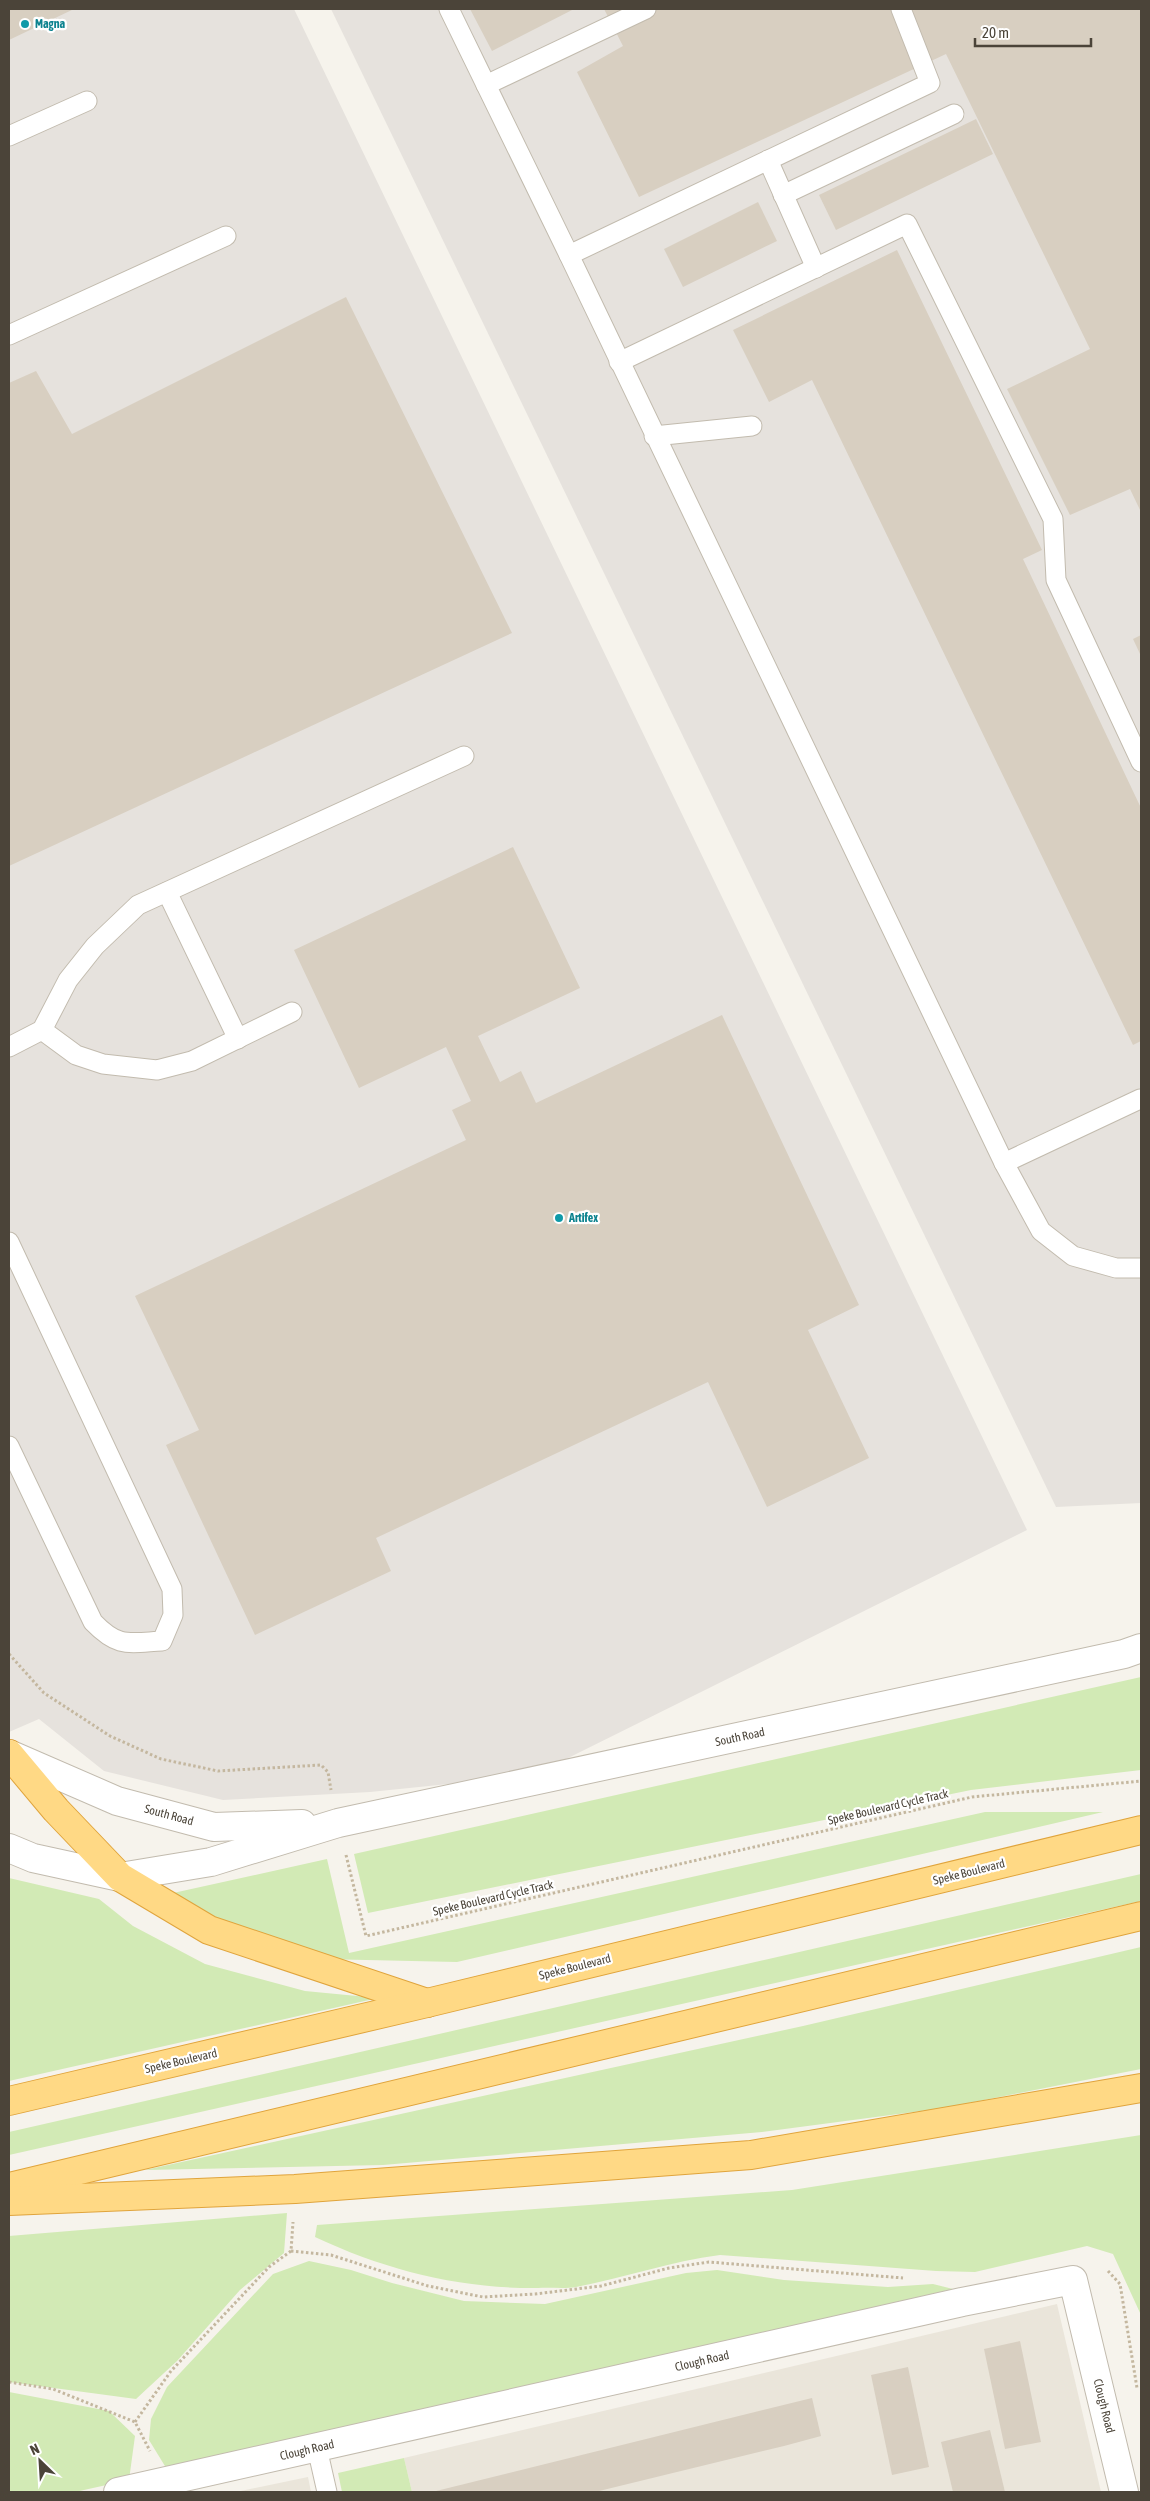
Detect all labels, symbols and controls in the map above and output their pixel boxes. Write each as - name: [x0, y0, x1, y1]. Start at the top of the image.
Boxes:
- scale bar: [975, 15, 1091, 47]
- place label: Magna: [35, 17, 66, 31]
- marker: Magna: [19, 18, 31, 30]
- text: 20 m: [982, 24, 1009, 41]
- place label: Artifex: [568, 1211, 598, 1225]
- marker: Artifex: [553, 1212, 565, 1224]
- street label: South Road: [714, 1725, 766, 1749]
- street label: Speke Boulevard Cycle Track: [826, 1786, 950, 1828]
- street label: South Road: [143, 1802, 195, 1828]
- street label: Speke Boulevard: [932, 1856, 1006, 1888]
- street label: Speke Boulevard Cycle Track: [431, 1877, 555, 1919]
- street label: Speke Boulevard: [538, 1951, 612, 1983]
- street label: Speke Boulevard: [144, 2046, 218, 2076]
- street label: Clough Road: [673, 2348, 731, 2374]
- street label: Clough Road: [1091, 2377, 1117, 2435]
- north arrow: [15, 2436, 65, 2486]
- street label: Clough Road: [278, 2437, 336, 2463]
- text: N: [27, 2440, 42, 2458]

